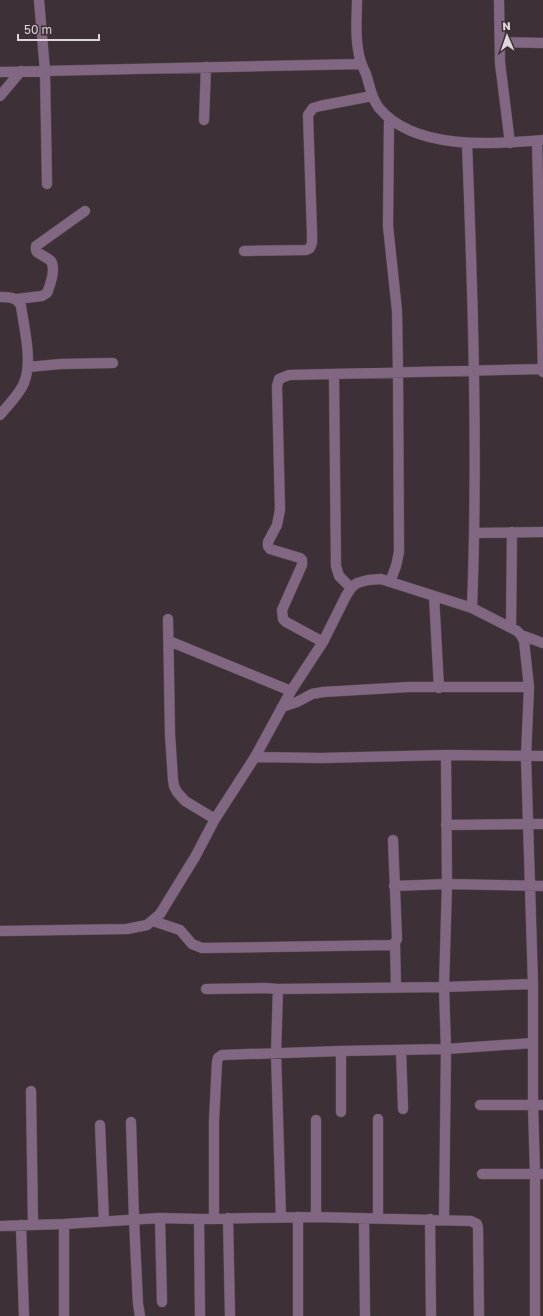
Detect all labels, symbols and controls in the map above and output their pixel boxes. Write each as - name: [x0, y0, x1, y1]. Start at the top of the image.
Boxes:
- scale bar: [18, 16, 99, 42]
- north arrow: [487, 16, 527, 56]
- text: N: [502, 19, 511, 32]
- text: 50 m: [24, 22, 52, 37]

